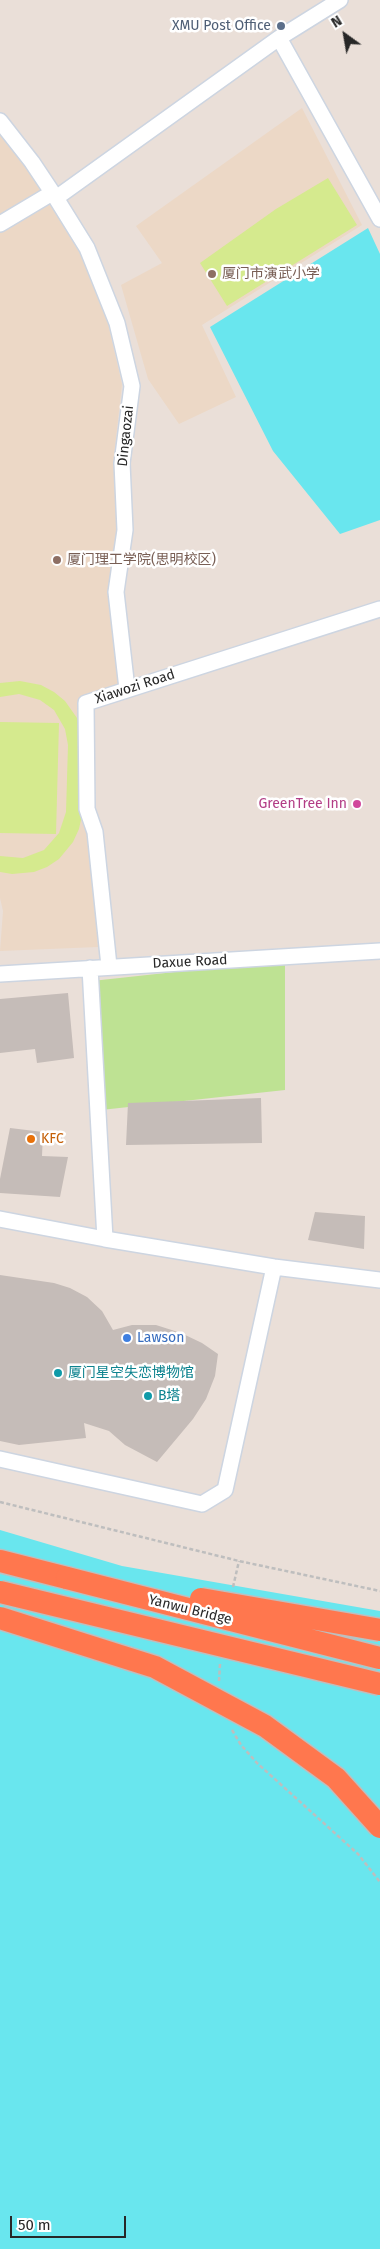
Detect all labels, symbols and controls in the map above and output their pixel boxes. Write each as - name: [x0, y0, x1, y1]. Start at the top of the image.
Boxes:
- north arrow: [320, 10, 370, 60]
- text: N: [328, 12, 345, 32]
- place label: XMU Post Office: [172, 18, 271, 34]
- marker: XMU Post Office: [275, 20, 287, 32]
- place label: 厦门市演武小学: [222, 266, 320, 282]
- marker: 厦门市演武小学: [206, 268, 218, 280]
- street label: Dingaozai: [114, 405, 138, 467]
- place label: 厦门理工学院(思明校区): [67, 552, 216, 568]
- marker: 厦门理工学院(思明校区): [51, 554, 63, 566]
- street label: Xiawozi Road: [93, 666, 177, 708]
- place label: GreenTree Inn: [258, 796, 347, 812]
- marker: GreenTree Inn: [351, 798, 363, 810]
- street label: Daxue Road: [152, 952, 228, 972]
- place label: KFC: [41, 1131, 64, 1147]
- marker: KFC: [25, 1133, 37, 1145]
- place label: Lawson: [137, 1330, 184, 1346]
- marker: Lawson: [121, 1332, 133, 1344]
- place label: 厦门星空失恋博物馆: [68, 1365, 194, 1381]
- marker: 厦门星空失恋博物馆: [52, 1367, 64, 1379]
- place label: B塔: [158, 1388, 181, 1404]
- marker: B塔: [142, 1390, 154, 1402]
- street label: Yanwu Bridge: [147, 1592, 233, 1628]
- scale bar: [12, 2206, 129, 2238]
- text: 50 m: [18, 2216, 51, 2234]

